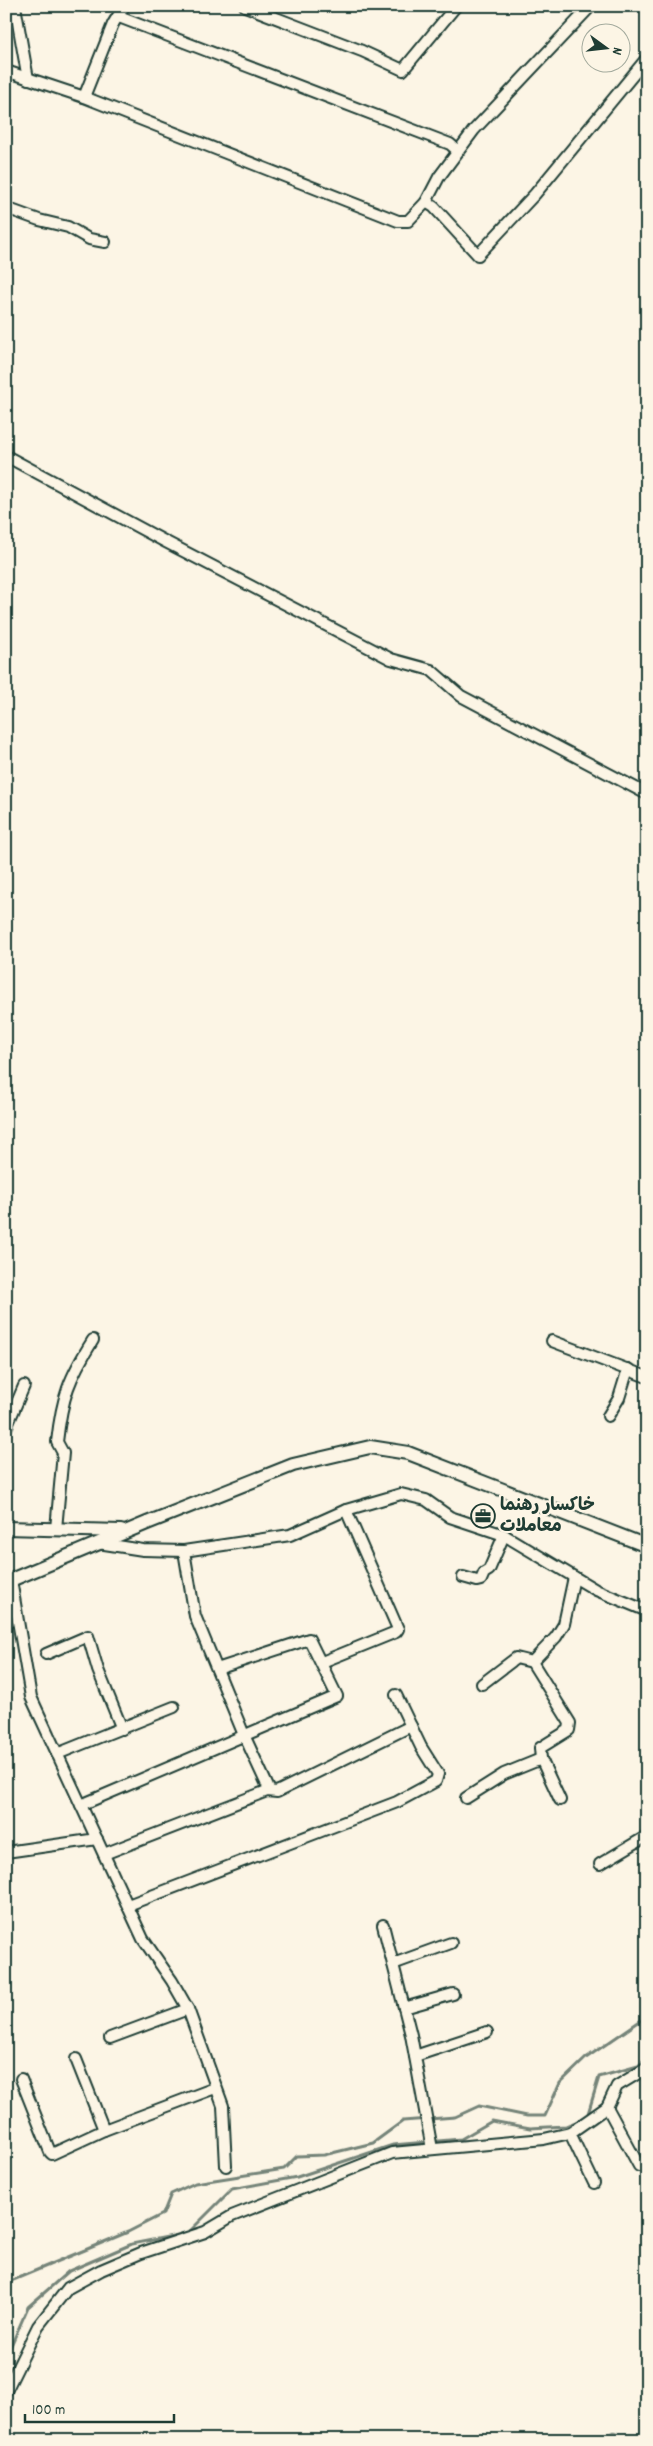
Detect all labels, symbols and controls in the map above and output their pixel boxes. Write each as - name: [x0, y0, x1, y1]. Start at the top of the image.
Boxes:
- north arrow: [580, 22, 630, 72]
- text: N: [606, 45, 627, 57]
- place label: خاکسار رهنما معاملات: [500, 1494, 595, 1540]
- office icon: خاکسار رهنما معاملات: [470, 1503, 496, 1529]
- scale bar: [25, 2391, 174, 2423]
- text: 100 m: [32, 2400, 65, 2422]

